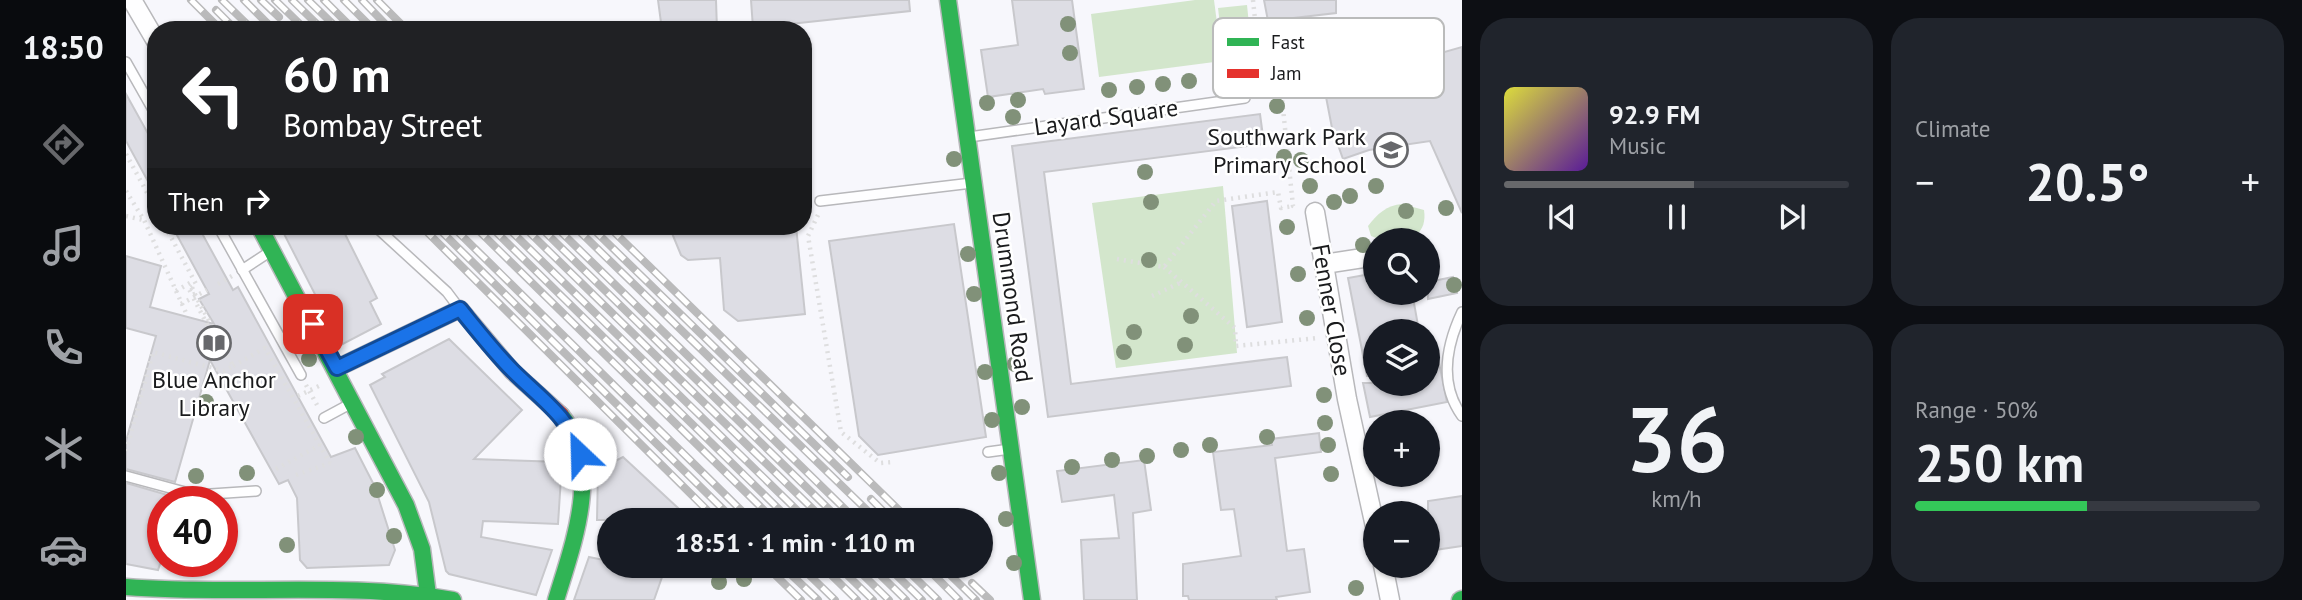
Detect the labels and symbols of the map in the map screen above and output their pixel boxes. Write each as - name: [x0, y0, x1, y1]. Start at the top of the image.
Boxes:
- legend: [1213, 18, 1444, 98]
- text: Fast: [1271, 30, 1305, 54]
- text: Jam: [1270, 61, 1301, 85]
- street label: Layard Square: [1032, 92, 1180, 142]
- place label: Southwark Park Primary School: [1207, 121, 1366, 180]
- school or university icon: Southwark Park Primary School: [1372, 131, 1410, 169]
- street label: Drummond Road: [986, 210, 1040, 384]
- street label: Fenner Close: [1305, 242, 1359, 378]
- pin: [283, 294, 343, 354]
- library icon: Blue Anchor Library: [195, 324, 233, 362]
- place label: Blue Anchor Library: [152, 364, 276, 423]
- position arrow: [543, 417, 617, 491]
- speed limit sign: 40: [147, 486, 238, 577]

